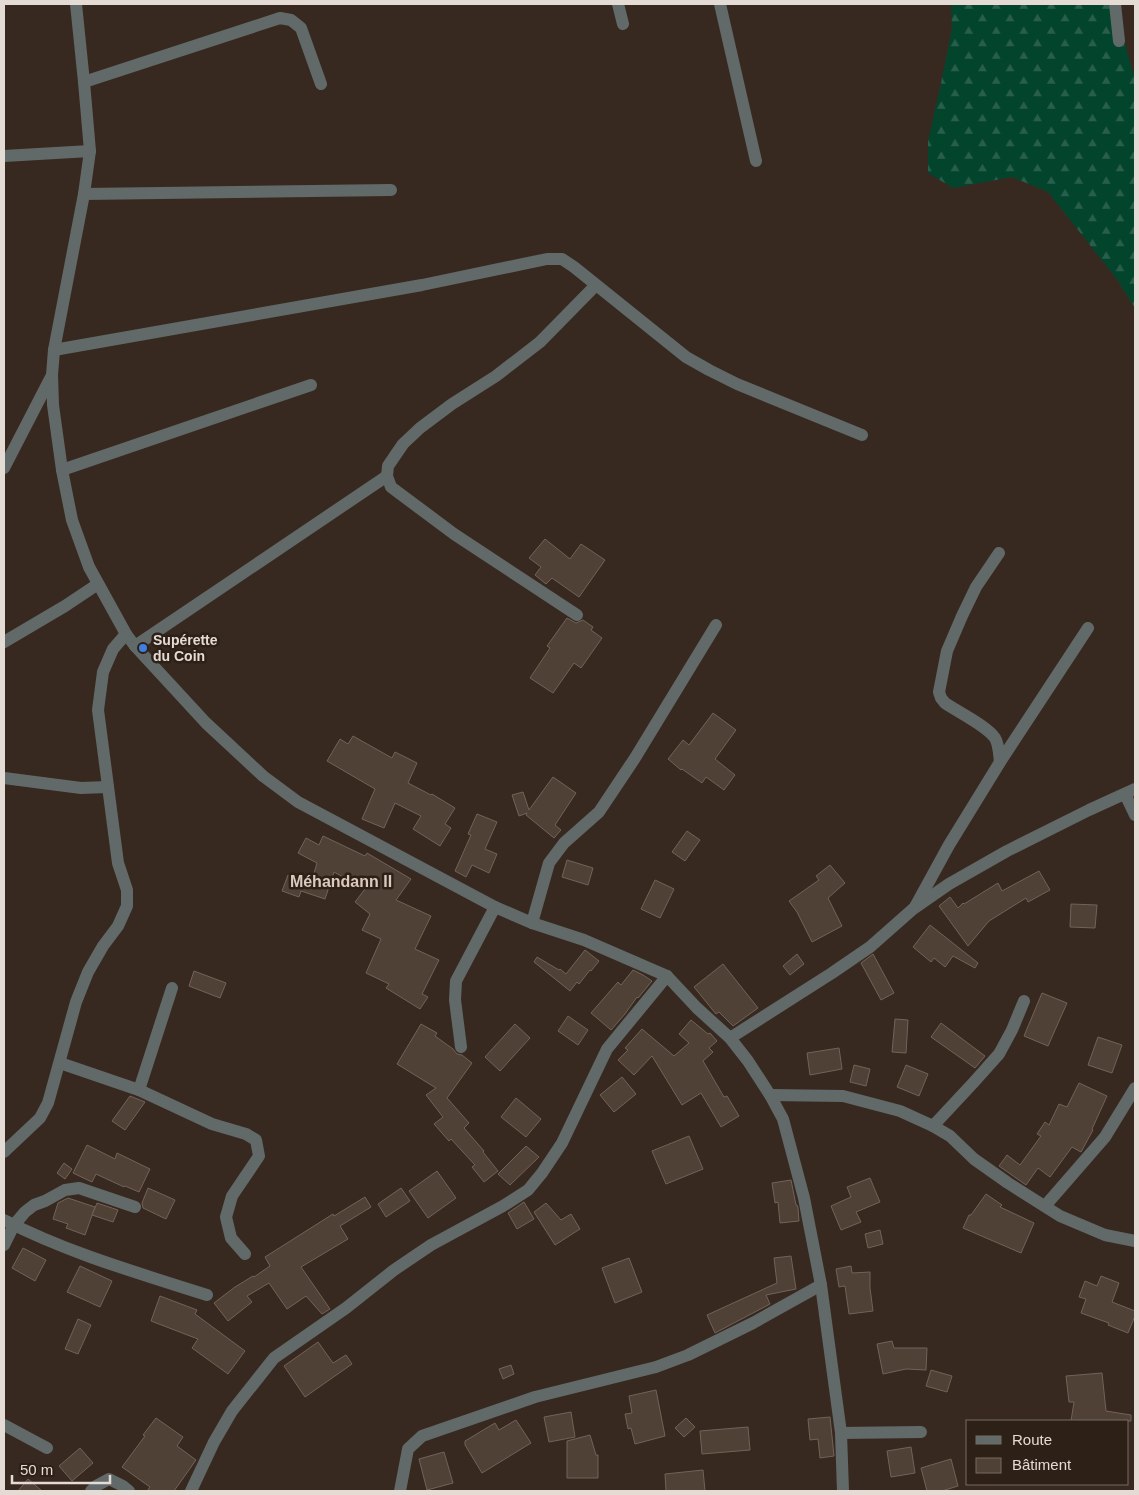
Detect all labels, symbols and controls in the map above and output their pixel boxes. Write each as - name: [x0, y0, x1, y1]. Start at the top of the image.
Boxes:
- place label: Supérette du Coin: [153, 632, 218, 664]
- marker: Supérette du Coin: [137, 642, 149, 654]
- district label: Méhandann II: [290, 873, 392, 890]
- legend: [966, 1420, 1129, 1485]
- text: Route: [1012, 1431, 1052, 1448]
- scale bar: [12, 1452, 110, 1484]
- text: Bâtiment: [1012, 1456, 1072, 1473]
- text: 50 m: [20, 1461, 53, 1478]

